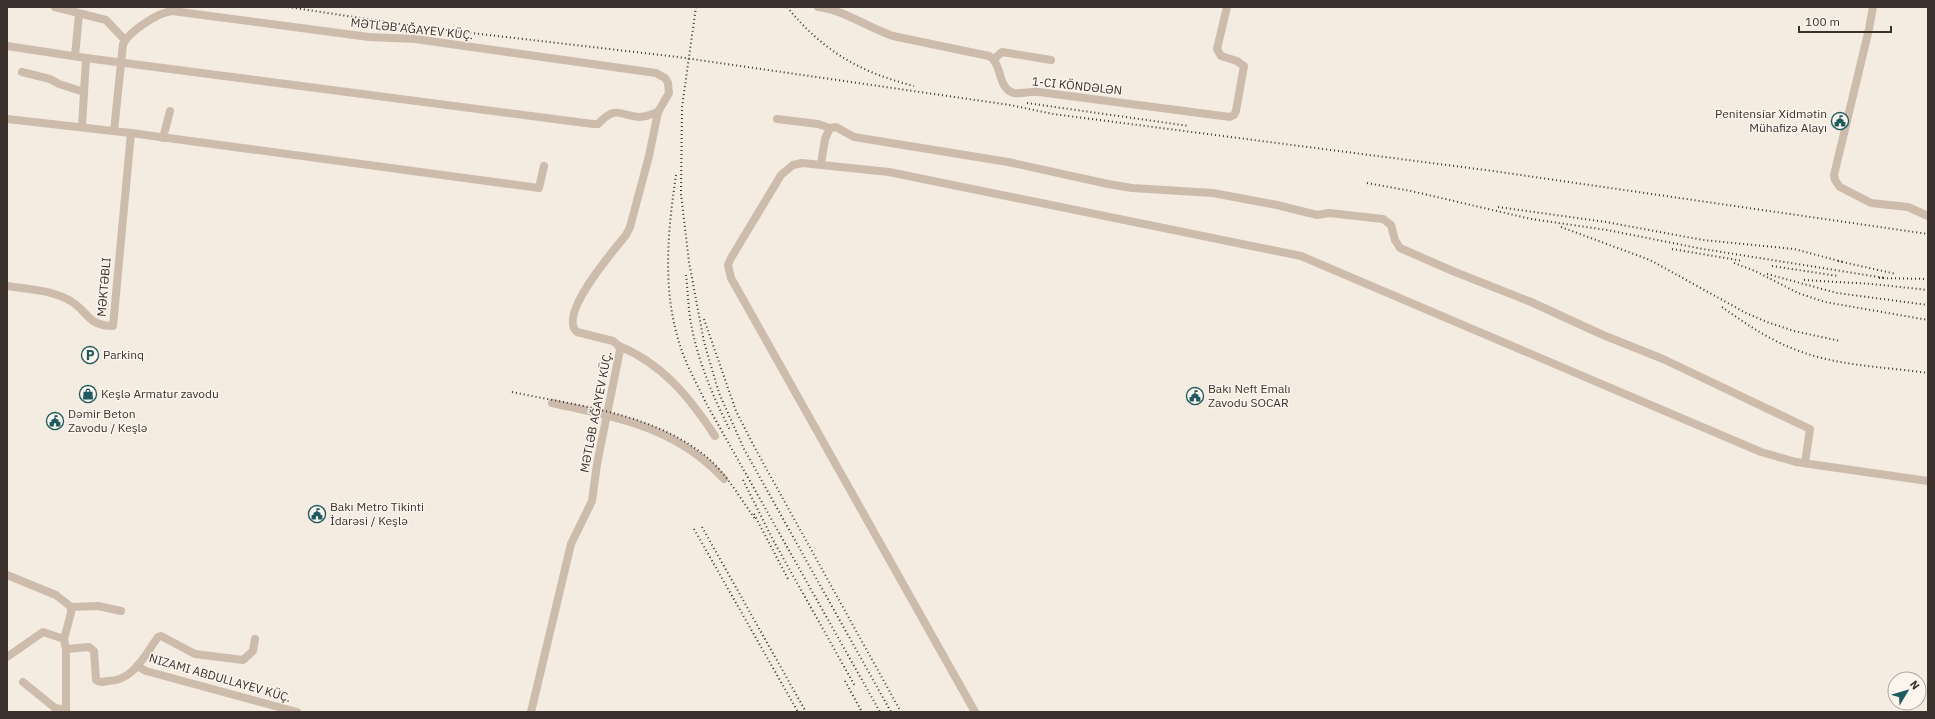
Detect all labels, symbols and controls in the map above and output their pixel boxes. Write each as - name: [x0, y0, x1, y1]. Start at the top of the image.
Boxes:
- scale bar: [1799, 8, 1891, 34]
- text: 100 m: [1805, 14, 1840, 29]
- street label: MƏTLƏB AĞAYEV KÜÇ.: [350, 15, 474, 42]
- street label: 1-CI KÖNDƏLƏN: [1031, 73, 1123, 98]
- place label: Penitensiar Xidmətin Mühafizə Alayı: [1715, 106, 1827, 135]
- public building icon: Penitensiar Xidmətin Mühafizə Alayı: [1830, 111, 1850, 131]
- street label: MƏKTƏBLI: [93, 257, 114, 317]
- parking icon: Parkinq: [80, 345, 100, 365]
- place label: Parkinq: [103, 347, 144, 362]
- street label: MƏTLƏB AĞAYEV KÜÇ.: [576, 350, 615, 474]
- place label: Bakı Neft Emalı Zavodu SOCAR: [1208, 381, 1291, 410]
- shop icon: Keşlə Armatur zavodu: [78, 384, 98, 404]
- place label: Keşlə Armatur zavodu: [101, 386, 219, 401]
- public building icon: Bakı Neft Emalı Zavodu SOCAR: [1185, 386, 1205, 406]
- place label: Dəmir Beton Zavodu / Keşlə: [68, 406, 148, 435]
- public building icon: Dəmir Beton Zavodu / Keşlə: [45, 411, 65, 431]
- place label: Bakı Metro Tikinti İdarəsi / Keşlə: [330, 499, 424, 528]
- public building icon: Bakı Metro Tikinti İdarəsi / Keşlə: [307, 504, 327, 524]
- street label: NIZAMI ABDULLAYEV KÜÇ.: [147, 650, 293, 705]
- north arrow: [1887, 671, 1927, 711]
- text: N: [1907, 677, 1923, 692]

